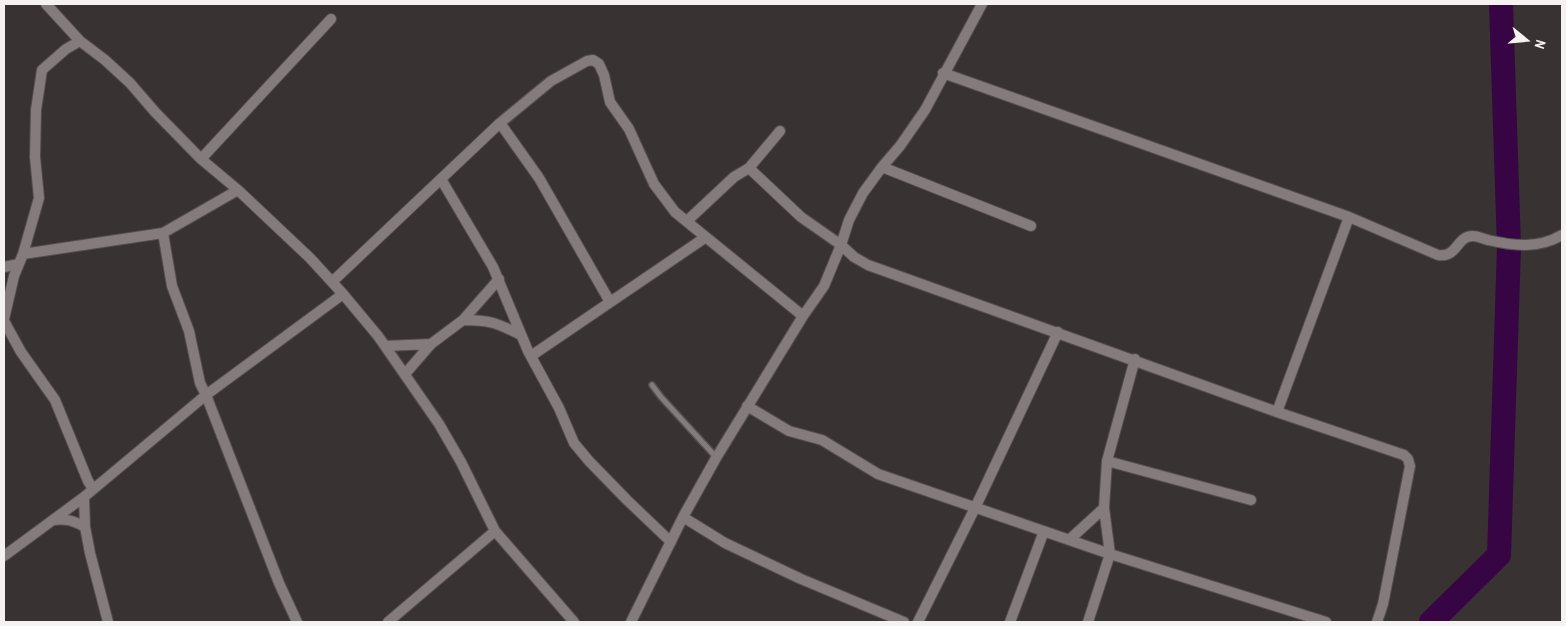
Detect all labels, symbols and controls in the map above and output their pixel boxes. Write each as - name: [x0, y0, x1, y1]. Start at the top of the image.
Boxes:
- north arrow: [1501, 15, 1551, 65]
- text: N: [1531, 38, 1550, 51]

